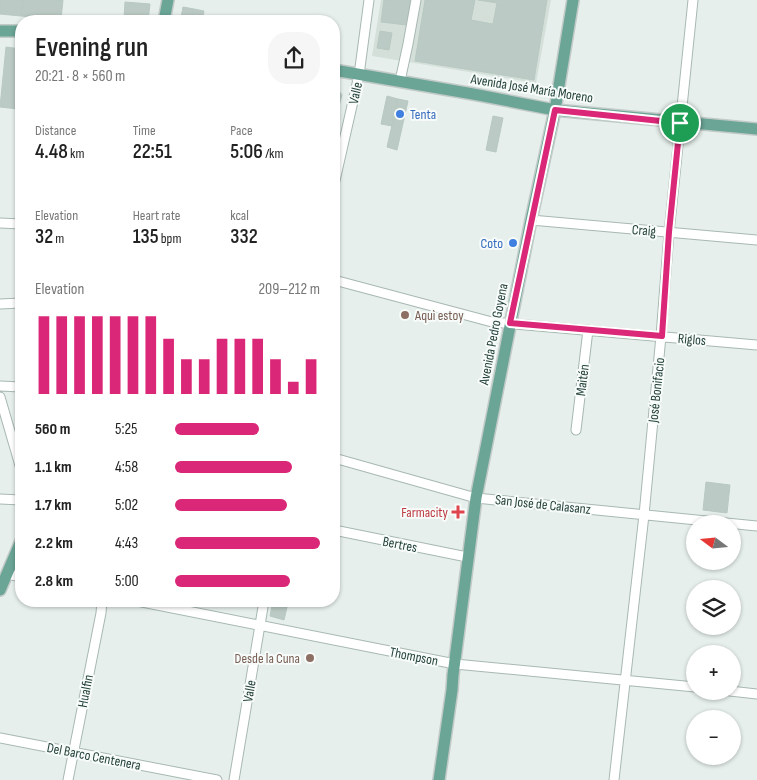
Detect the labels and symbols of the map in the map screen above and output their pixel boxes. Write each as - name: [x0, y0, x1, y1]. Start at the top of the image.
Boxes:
- street label: Avenida José María Moreno: [469, 70, 595, 107]
- street label: Valle: [345, 80, 366, 106]
- pin: [659, 102, 701, 144]
- place label: Tenta: [410, 106, 436, 123]
- marker: Tenta: [394, 108, 406, 120]
- street label: Craig: [631, 221, 657, 240]
- place label: Coto: [481, 235, 503, 252]
- marker: Coto: [507, 237, 519, 249]
- street label: Avenida Pedro Goyena: [475, 282, 512, 387]
- place label: Aquì estoy: [414, 307, 464, 324]
- marker: Aquì estoy: [399, 309, 411, 321]
- street label: Riglos: [677, 330, 707, 349]
- street label: José Bonifacio: [645, 356, 668, 425]
- street label: Maitén: [572, 363, 593, 397]
- street label: San José de Calasanz: [494, 491, 592, 518]
- place label: Farmacity: [401, 504, 449, 521]
- marker: Farmacity: [452, 506, 464, 518]
- north arrow: [686, 515, 741, 570]
- street label: Bertres: [381, 533, 419, 556]
- street label: Thompson: [388, 643, 440, 670]
- place label: Desde la Cuna: [235, 650, 300, 667]
- marker: Desde la Cuna: [304, 652, 316, 664]
- street label: Hualfin: [74, 673, 97, 709]
- street label: Valle: [239, 679, 260, 703]
- street label: Del Barco Centenera: [45, 739, 142, 774]

